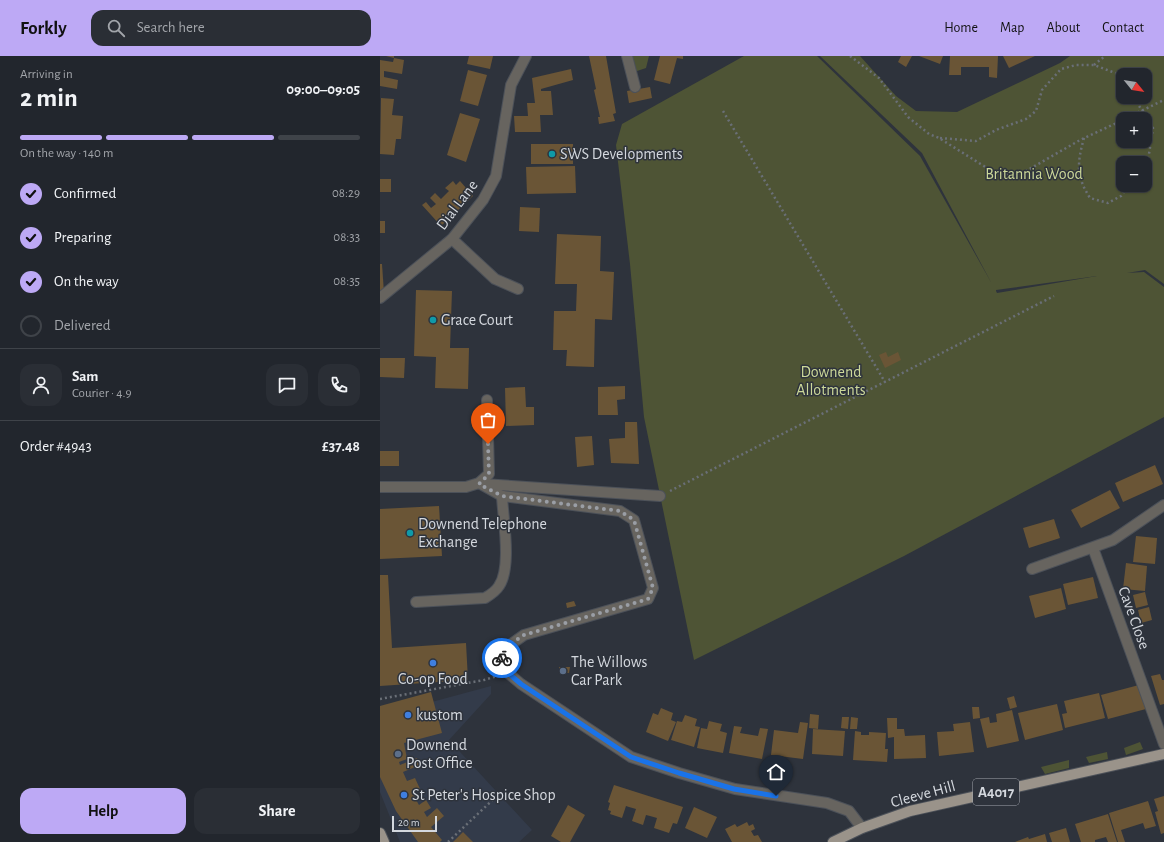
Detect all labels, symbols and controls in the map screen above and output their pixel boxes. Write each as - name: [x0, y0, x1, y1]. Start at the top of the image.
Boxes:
- search box: [91, 10, 371, 46]
- icon: search: [105, 17, 127, 39]
- text: Forkly: [20, 19, 67, 38]
- text: Search here: [137, 20, 205, 35]
- text: Home: [944, 21, 978, 35]
- text: Map: [1000, 21, 1024, 35]
- text: About: [1046, 21, 1080, 35]
- text: Contact: [1102, 21, 1144, 35]
- text: Arriving in: [20, 68, 73, 81]
- north arrow: [1116, 68, 1152, 104]
- map controls: [1116, 68, 1152, 192]
- text: 09:00–09:05: [286, 82, 360, 97]
- text: 2 min: [20, 85, 78, 111]
- button: +: [1116, 112, 1152, 148]
- place label: SWS Developments: [560, 146, 683, 162]
- text: On the way · 140 m: [20, 147, 114, 160]
- marker: SWS Developments: [547, 149, 557, 159]
- button: −: [1116, 156, 1152, 192]
- park label: Britannia Wood: [985, 166, 1083, 182]
- street label: Dial Lane: [433, 177, 481, 233]
- icon: check: [20, 183, 42, 205]
- text: Confirmed: [54, 186, 116, 201]
- text: 08:29: [332, 187, 360, 200]
- icon: check: [20, 227, 42, 249]
- text: Preparing: [54, 230, 111, 245]
- text: 08:33: [333, 231, 360, 244]
- icon: check: [20, 271, 42, 293]
- text: On the way: [54, 274, 119, 289]
- text: 08:35: [333, 275, 360, 288]
- place label: Grace Court: [441, 312, 513, 328]
- marker: Grace Court: [428, 315, 438, 325]
- text: Delivered: [54, 318, 111, 333]
- button: person: [20, 364, 62, 406]
- button: chat: [266, 364, 308, 406]
- button: phone: [318, 364, 360, 406]
- park label: Downend Allotments: [796, 364, 866, 398]
- text: Sam: [72, 369, 98, 384]
- text: Courier · 4.9: [72, 387, 132, 400]
- pin: [471, 403, 505, 444]
- icon: bag: [477, 409, 499, 431]
- text: Order #4943: [20, 439, 92, 454]
- text: £37.48: [322, 439, 360, 454]
- place label: Downend Telephone Exchange: [418, 516, 547, 550]
- marker: Downend Telephone Exchange: [405, 528, 415, 538]
- street label: Cave Close: [1115, 584, 1153, 652]
- courier: [482, 638, 522, 678]
- icon: bike: [491, 647, 513, 669]
- place label: The Willows Car Park: [571, 654, 647, 688]
- marker: Co-op Food: [428, 658, 438, 668]
- marker: The Willows Car Park: [558, 666, 568, 676]
- place label: Co-op Food: [398, 671, 468, 687]
- place label: kustom: [416, 707, 463, 723]
- marker: kustom: [403, 710, 413, 720]
- place label: Downend Post Office: [406, 737, 473, 771]
- marker: Downend Post Office: [393, 749, 403, 759]
- pin: [759, 755, 793, 796]
- icon: home: [765, 761, 787, 783]
- street label: Cleeve Hill: [889, 778, 957, 810]
- road number: A4017: [973, 779, 1019, 805]
- place label: St Peter's Hospice Shop: [412, 787, 556, 803]
- button: Help: [20, 788, 186, 834]
- button: Share: [194, 788, 360, 834]
- marker: St Peter's Hospice Shop: [399, 790, 409, 800]
- scale bar: [392, 814, 437, 833]
- text: 20 m: [398, 817, 419, 828]

